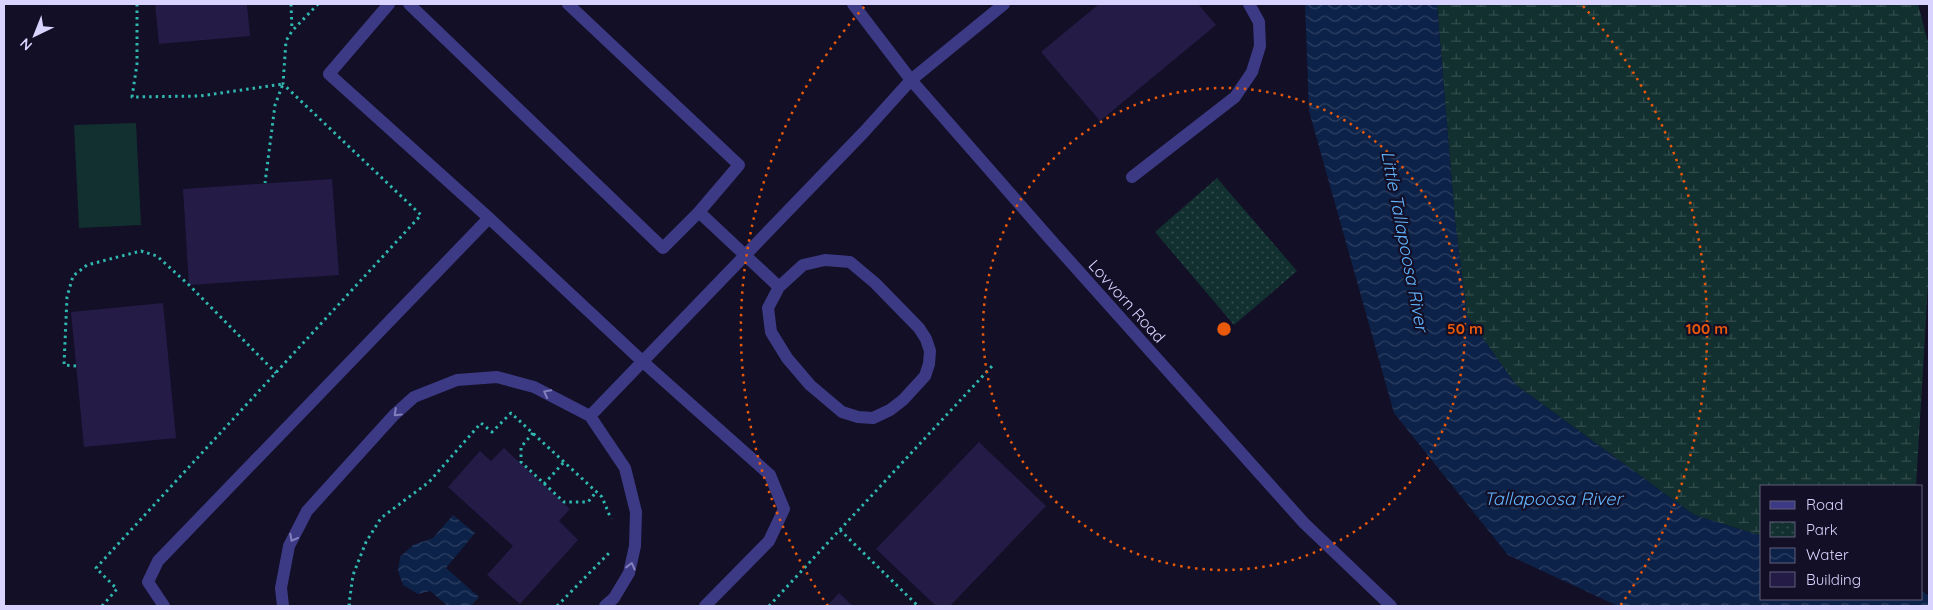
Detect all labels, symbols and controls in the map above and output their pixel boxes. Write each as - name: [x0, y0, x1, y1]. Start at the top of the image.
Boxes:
- north arrow: [10, 10, 60, 60]
- text: N: [16, 34, 36, 55]
- water label: Little Tallapoosa River: [1376, 149, 1434, 335]
- street label: Lovvorn Road: [1084, 255, 1170, 347]
- text: 50 m: [1447, 319, 1483, 338]
- text: 100 m: [1686, 319, 1728, 338]
- centre of rings: [1215, 320, 1233, 338]
- one-way arrow: [543, 389, 552, 399]
- one-way arrow: [393, 407, 402, 416]
- legend: [1760, 485, 1923, 600]
- water label: Tallapoosa River: [1484, 487, 1624, 510]
- text: Road: [1806, 495, 1843, 514]
- text: Park: [1806, 520, 1838, 539]
- one-way arrow: [289, 532, 299, 541]
- text: Water: [1806, 545, 1849, 564]
- one-way arrow: [625, 562, 635, 570]
- text: Building: [1806, 570, 1861, 589]

